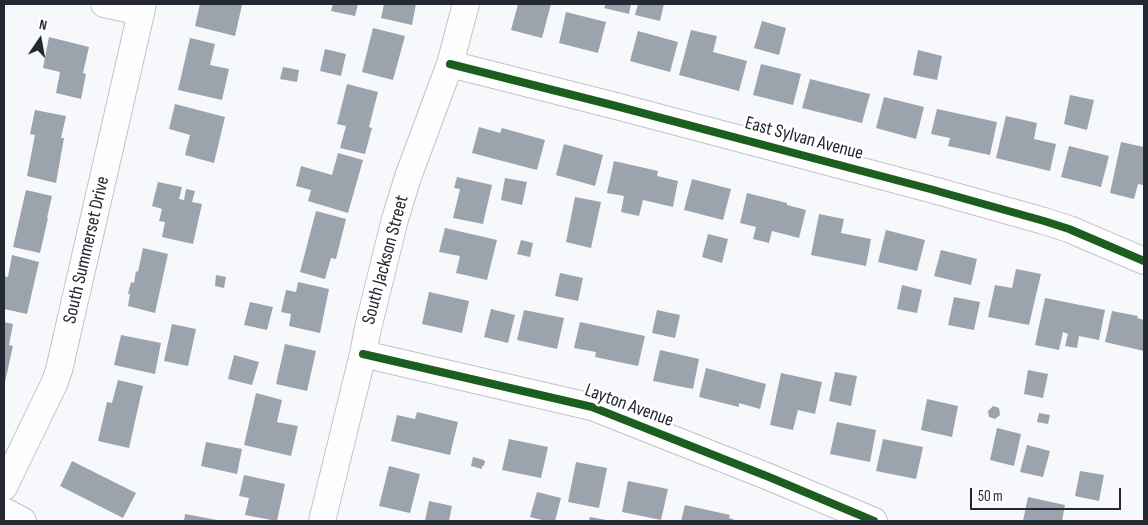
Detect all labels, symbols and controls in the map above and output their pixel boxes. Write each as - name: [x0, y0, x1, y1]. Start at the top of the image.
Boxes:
- north arrow: [15, 15, 65, 65]
- text: N: [38, 16, 49, 34]
- street label: East Sylvan Avenue: [742, 112, 866, 166]
- street label: South Summerset Drive: [59, 174, 115, 326]
- street label: South Jackson Street: [358, 193, 414, 327]
- street label: Layton Avenue: [581, 379, 677, 433]
- scale bar: [973, 478, 1124, 510]
- text: 50 m: [978, 487, 1003, 506]

